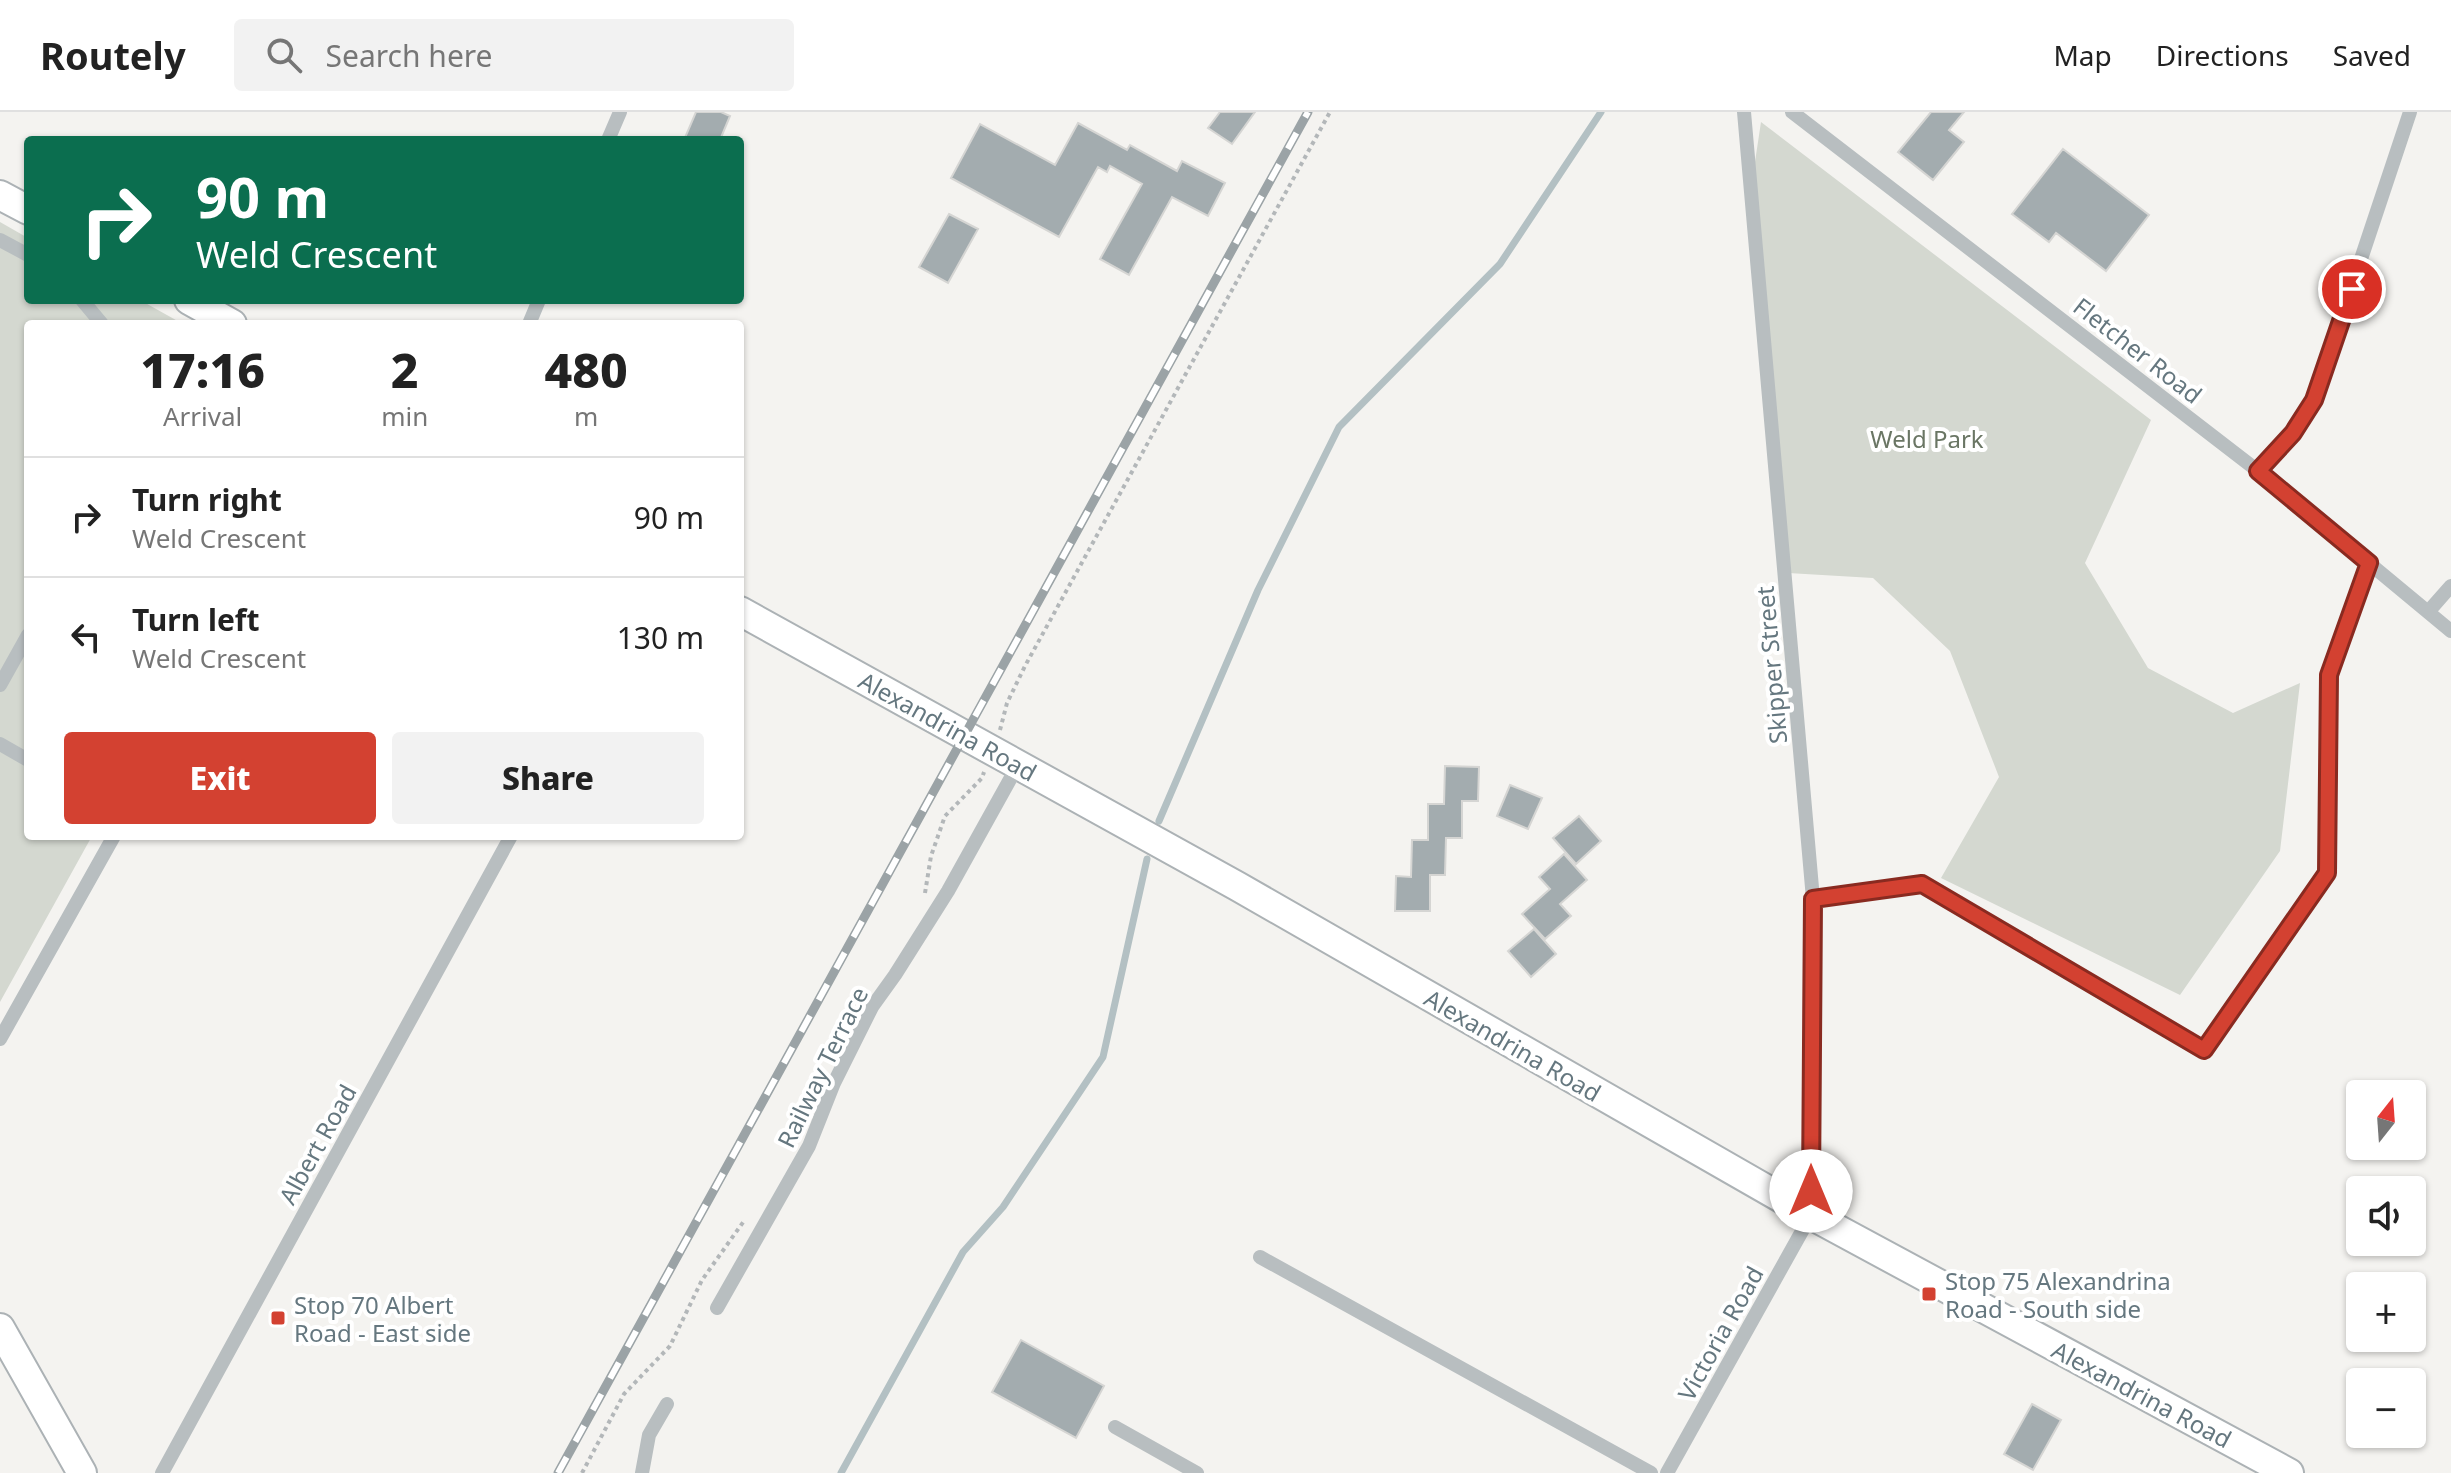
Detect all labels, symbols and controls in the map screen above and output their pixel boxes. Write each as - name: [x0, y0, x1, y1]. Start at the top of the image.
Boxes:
- search box: [234, 19, 794, 91]
- text: Routely: [40, 29, 186, 81]
- icon: search: [262, 33, 306, 77]
- text: Search here: [326, 35, 493, 76]
- text: Map: [2053, 36, 2112, 74]
- text: Directions: [2156, 36, 2289, 74]
- text: Saved: [2333, 36, 2411, 74]
- text: 90 m: [196, 158, 329, 234]
- icon: right: [64, 168, 168, 272]
- text: Weld Crescent: [196, 230, 437, 279]
- pin: [2318, 255, 2386, 323]
- icon: arrive: [2330, 267, 2374, 311]
- street label: Fletcher Road: [2067, 289, 2209, 411]
- text: 17:16: [140, 337, 265, 402]
- text: 2: [391, 337, 419, 402]
- text: 480: [545, 337, 628, 402]
- text: Arrival: [163, 398, 242, 434]
- text: min: [381, 398, 428, 434]
- text: m: [574, 398, 598, 434]
- park label: Weld Park: [1870, 422, 1984, 455]
- text: Turn right: [132, 479, 282, 520]
- icon: right: [64, 495, 108, 539]
- text: 90 m: [634, 497, 704, 538]
- text: Weld Crescent: [132, 520, 306, 556]
- street label: Skipper Street: [1748, 584, 1794, 745]
- text: Turn left: [132, 599, 260, 640]
- icon: left: [64, 615, 108, 659]
- text: 130 m: [617, 617, 704, 658]
- text: Weld Crescent: [132, 640, 306, 676]
- street label: Alexandrina Road: [853, 663, 1043, 789]
- button: Exit: [64, 732, 376, 824]
- button: Share: [392, 732, 704, 824]
- street label: Railway Terrace: [769, 981, 875, 1153]
- street label: Alexandrina Road: [1419, 981, 1607, 1109]
- street label: Albert Road: [270, 1078, 364, 1210]
- north arrow: [2346, 1080, 2426, 1160]
- map controls: [2346, 1080, 2426, 1448]
- position arrow: [1769, 1149, 1853, 1233]
- button: sound: [2346, 1176, 2426, 1256]
- street label: Victoria Road: [1670, 1260, 1770, 1406]
- place label: Stop 75 Alexandrina Road - South side: [1945, 1264, 2171, 1325]
- button: +: [2346, 1272, 2426, 1352]
- marker: Stop 75 Alexandrina Road - South side: [1920, 1285, 1938, 1303]
- place label: Stop 70 Albert Road - East side: [294, 1288, 471, 1349]
- marker: Stop 70 Albert Road - East side: [269, 1309, 287, 1327]
- street label: Alexandrina Road: [2047, 1333, 2237, 1455]
- button: −: [2346, 1368, 2426, 1448]

